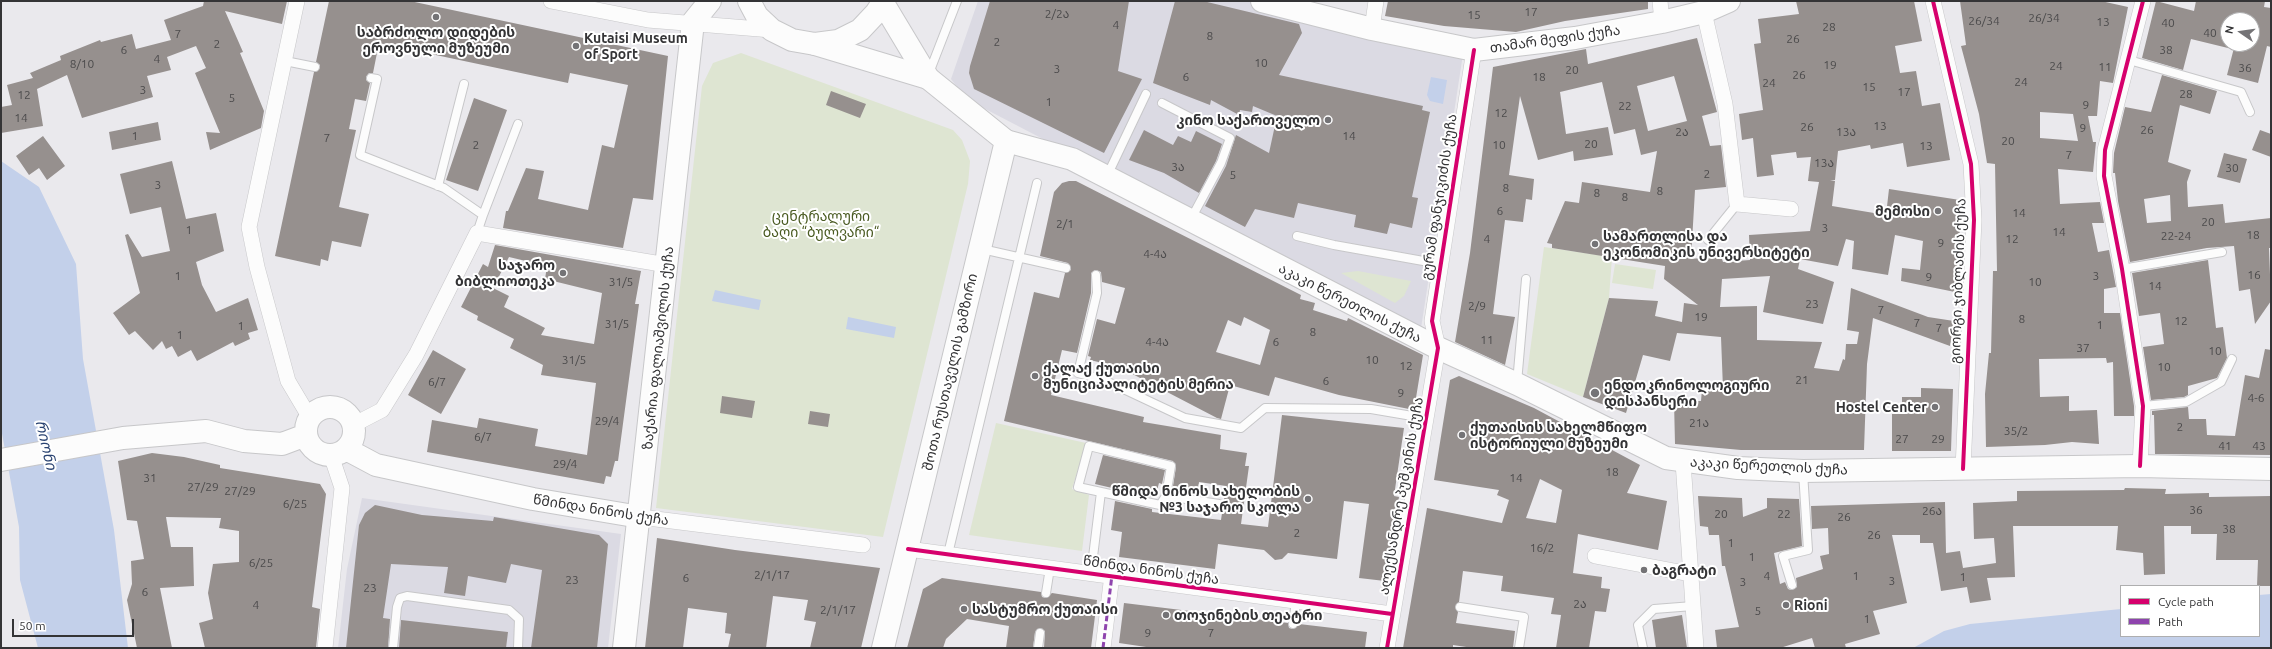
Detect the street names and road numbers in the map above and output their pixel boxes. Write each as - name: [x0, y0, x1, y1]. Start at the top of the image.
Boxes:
- street label: თამარ მეფის ქუჩა: [1489, 22, 1621, 56]
- street label: გურამ ფანჯიკიძის ქუჩა: [1418, 113, 1460, 281]
- street label: გიორგი ჯიბლაძის ქუჩა: [1947, 198, 1969, 364]
- street label: ზაქარია ფალიაშვილის ქუჩა: [639, 245, 677, 451]
- street label: აკაკი წერეთლის ქუჩა: [1276, 260, 1424, 346]
- street label: შოთა რუსთაველის გამზირი: [919, 272, 981, 472]
- street label: ალექსანდრე პუშკინის ქუჩა: [1375, 396, 1427, 596]
- street label: აკაკი წერეთლის ქუჩა: [1690, 453, 1848, 479]
- street label: წმინდა ნინოს ქუჩა: [532, 491, 670, 529]
- street label: წმინდა ნინოს ქუჩა: [1082, 552, 1220, 588]

